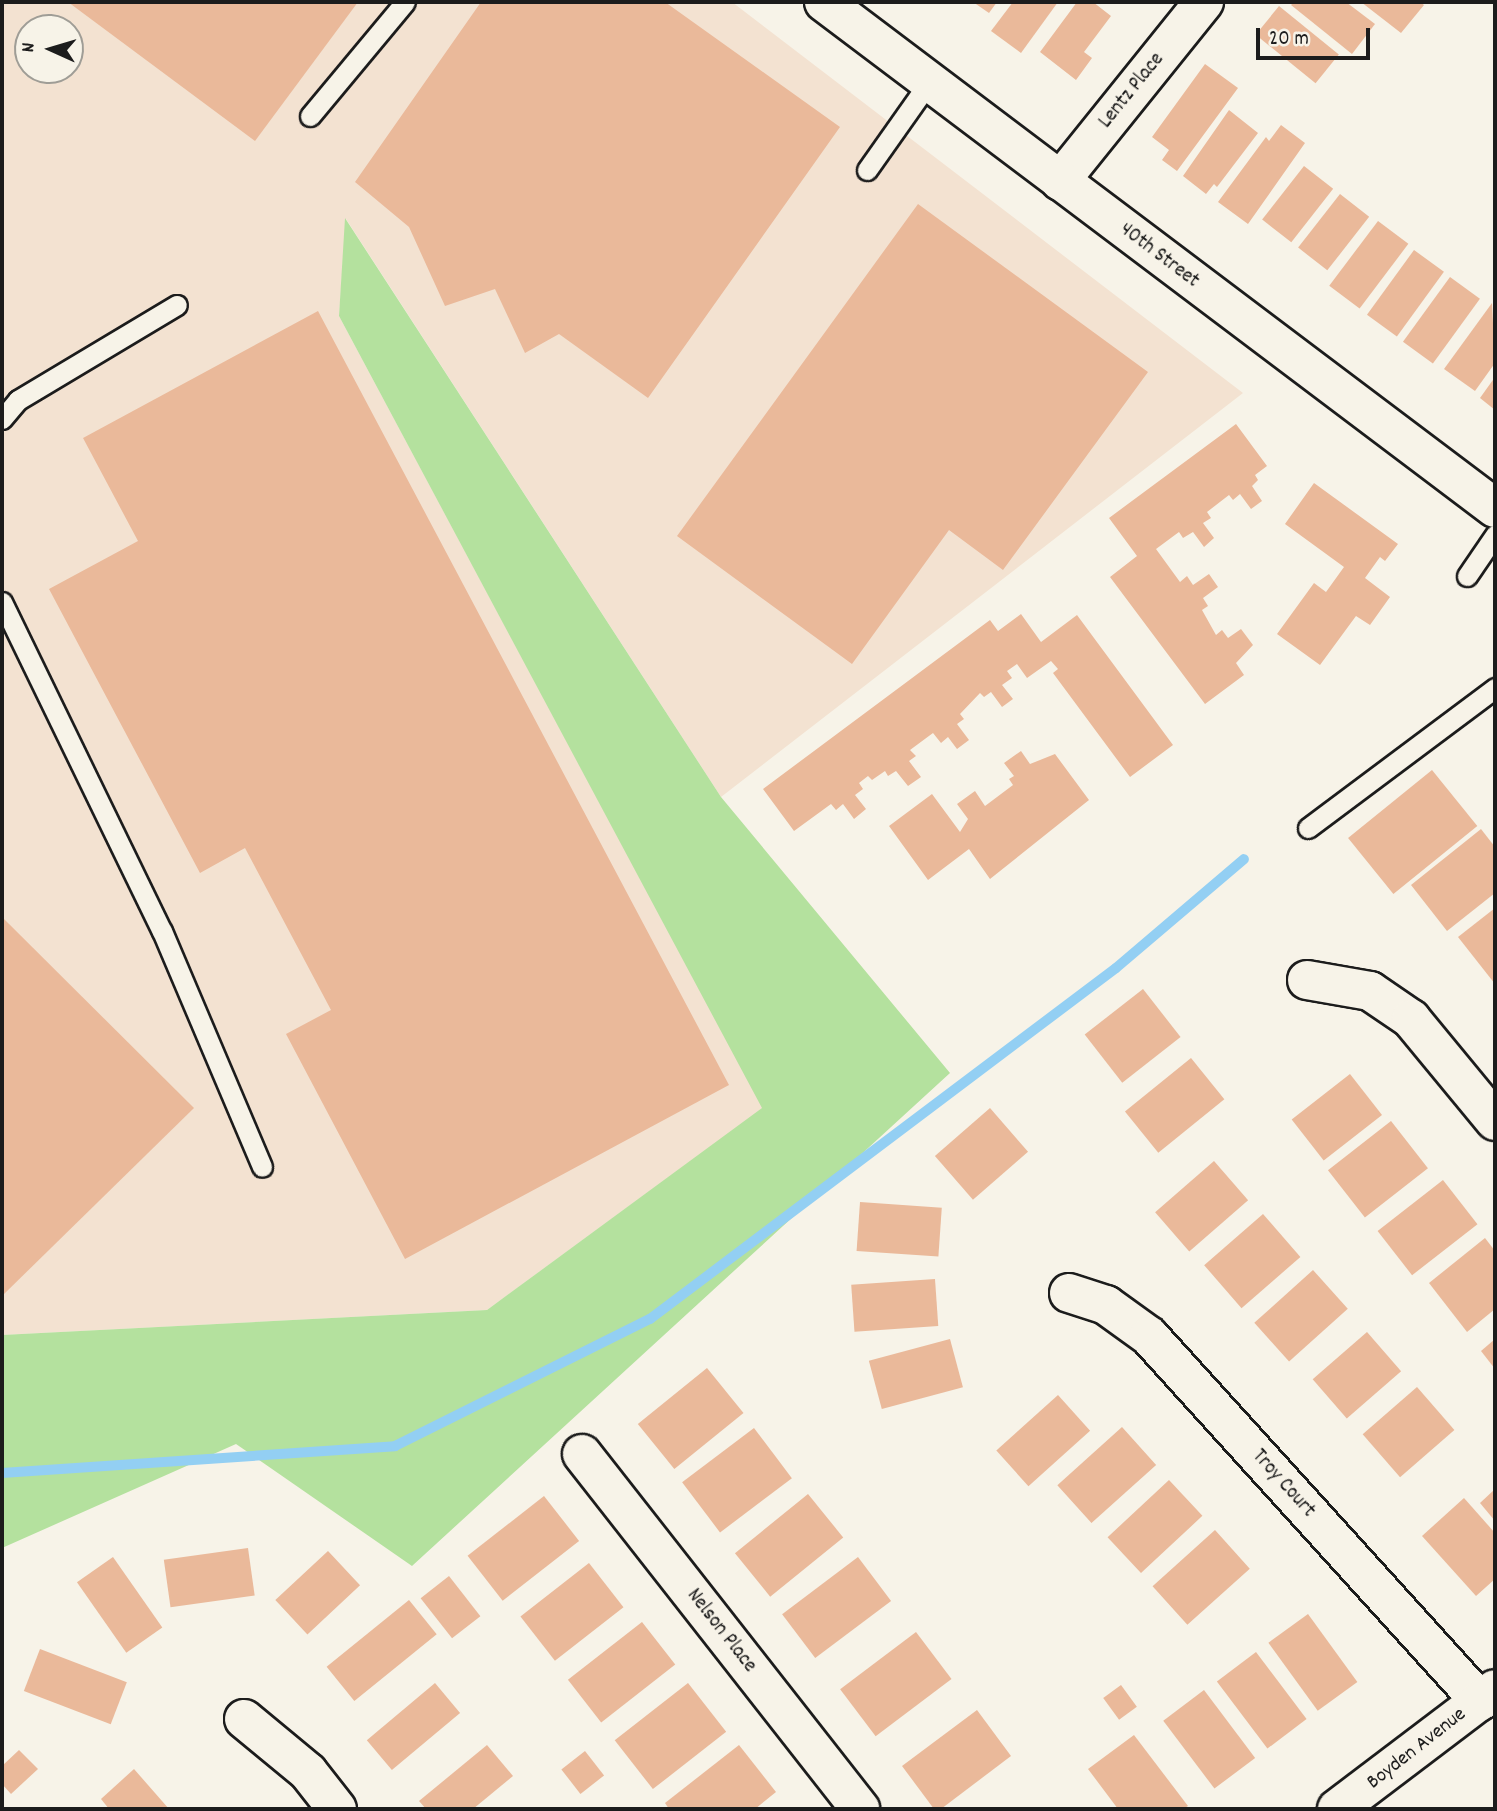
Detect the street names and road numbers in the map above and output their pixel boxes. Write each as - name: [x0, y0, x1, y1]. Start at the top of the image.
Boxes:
- street label: Lentz Place: [1094, 48, 1170, 134]
- street label: 40th Street: [1114, 218, 1204, 294]
- street label: Troy Court: [1246, 1445, 1320, 1523]
- street label: Nelson Place: [680, 1584, 762, 1678]
- street label: Boyden Avenue: [1362, 1702, 1472, 1796]

